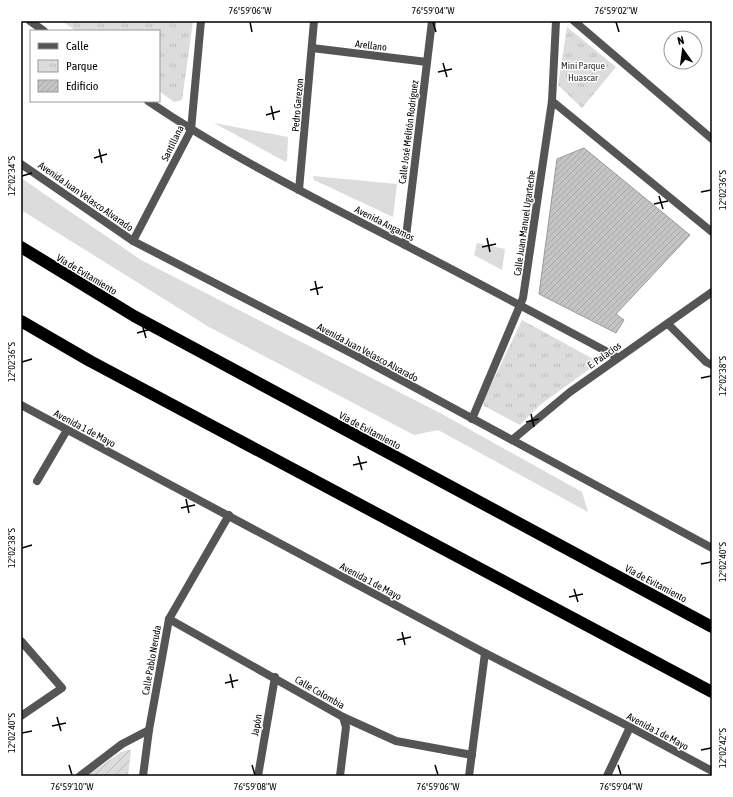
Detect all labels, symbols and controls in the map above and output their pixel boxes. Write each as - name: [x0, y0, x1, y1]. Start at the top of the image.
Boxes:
- text: 76°59'06"W: [228, 5, 272, 16]
- text: 76°59'04"W: [411, 5, 455, 16]
- text: 76°59'02"W: [594, 5, 638, 16]
- legend: [30, 30, 160, 102]
- north arrow: [663, 30, 703, 70]
- text: N: [676, 34, 685, 47]
- street label: Arellano: [354, 38, 388, 53]
- text: Calle: [66, 39, 89, 53]
- text: Parque: [66, 59, 98, 73]
- park label: Mini Parque Huascar: [561, 60, 605, 83]
- street label: Pedro Garezon: [290, 78, 305, 132]
- text: Edificio: [66, 79, 99, 93]
- street label: Calle José Melitón Rodríguez: [397, 79, 420, 185]
- street label: Santillana: [159, 123, 186, 163]
- text: 12°02'34"S: [6, 156, 17, 196]
- street label: Avenida Juan Velasco Alvarado: [36, 160, 135, 233]
- street label: Calle Juan Manuel Ugarteche: [512, 169, 537, 277]
- text: 12°02'36"S: [717, 170, 728, 210]
- street label: Avenida Angamos: [353, 204, 417, 243]
- street label: Vía de Evitamiento: [55, 252, 119, 297]
- street label: Avenida Juan Velasco Alvarado: [315, 321, 420, 384]
- street label: E. Palacios: [585, 340, 624, 371]
- text: 12°02'36"S: [6, 342, 17, 382]
- text: 12°02'38"S: [717, 356, 728, 396]
- street label: Avenida 1 de Mayo: [52, 408, 118, 449]
- street label: Vía de Evitamiento: [337, 410, 403, 452]
- text: 12°02'38"S: [6, 528, 17, 568]
- text: 12°02'40"S: [717, 542, 728, 582]
- street label: Avenida 1 de Mayo: [338, 561, 404, 602]
- street label: Vía de Evitamiento: [623, 563, 689, 605]
- street label: Calle Pablo Neruda: [140, 624, 163, 696]
- street label: Calle Colombia: [293, 674, 347, 711]
- street label: Avenida 1 de Mayo: [625, 711, 691, 752]
- text: 12°02'40"S: [6, 713, 17, 753]
- street label: Japón: [249, 713, 264, 737]
- text: 12°02'42"S: [717, 728, 728, 768]
- text: 76°59'10"W: [50, 781, 94, 792]
- text: 76°59'08"W: [233, 781, 277, 792]
- text: 76°59'06"W: [416, 781, 460, 792]
- text: 76°59'04"W: [599, 781, 643, 792]

